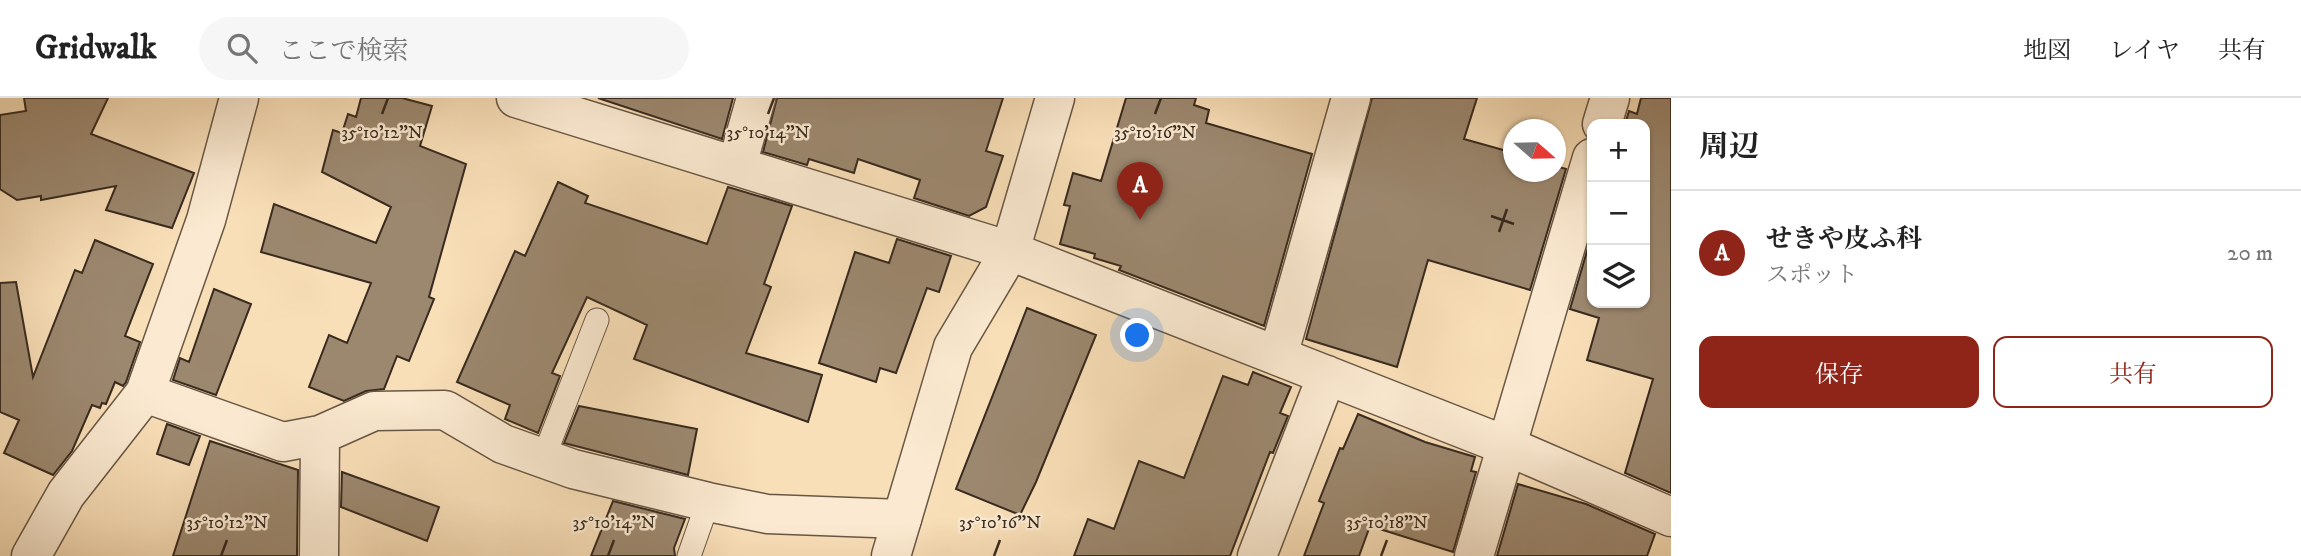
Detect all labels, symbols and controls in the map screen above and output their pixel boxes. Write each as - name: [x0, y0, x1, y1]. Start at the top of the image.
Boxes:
- search box: [199, 17, 689, 80]
- text: Gridwalk: [35, 28, 157, 69]
- icon: search: [223, 29, 261, 67]
- text: ここで検索: [279, 35, 409, 68]
- text: 地図: [2023, 36, 2071, 66]
- text: レイヤ: [2109, 36, 2180, 66]
- text: 共有: [2218, 36, 2266, 66]
- north arrow: [1503, 119, 1566, 182]
- map controls: [1587, 119, 1650, 308]
- button: +: [1587, 119, 1650, 182]
- text: 35°10'12"N: [341, 122, 423, 144]
- text: 35°10'14"N: [727, 122, 810, 144]
- text: 35°10'16"N: [1114, 122, 1196, 144]
- text: 周辺: [1699, 129, 1759, 166]
- pin: A: [1117, 162, 1163, 220]
- button: −: [1587, 182, 1650, 245]
- text: せきや皮ふ科: [1766, 223, 1922, 256]
- text: A: [1715, 239, 1729, 268]
- text: 20 m: [2227, 239, 2273, 268]
- button: layers: [1587, 245, 1650, 308]
- text: スポット: [1766, 261, 1858, 290]
- your location: [1120, 318, 1154, 352]
- button: 保存: [1699, 336, 1979, 408]
- button: 共有: [1993, 336, 2273, 408]
- text: 35°10'12"N: [186, 512, 268, 534]
- text: 35°10'14"N: [573, 512, 656, 534]
- text: 35°10'16"N: [959, 512, 1041, 534]
- text: 35°10'18"N: [1346, 512, 1428, 534]

